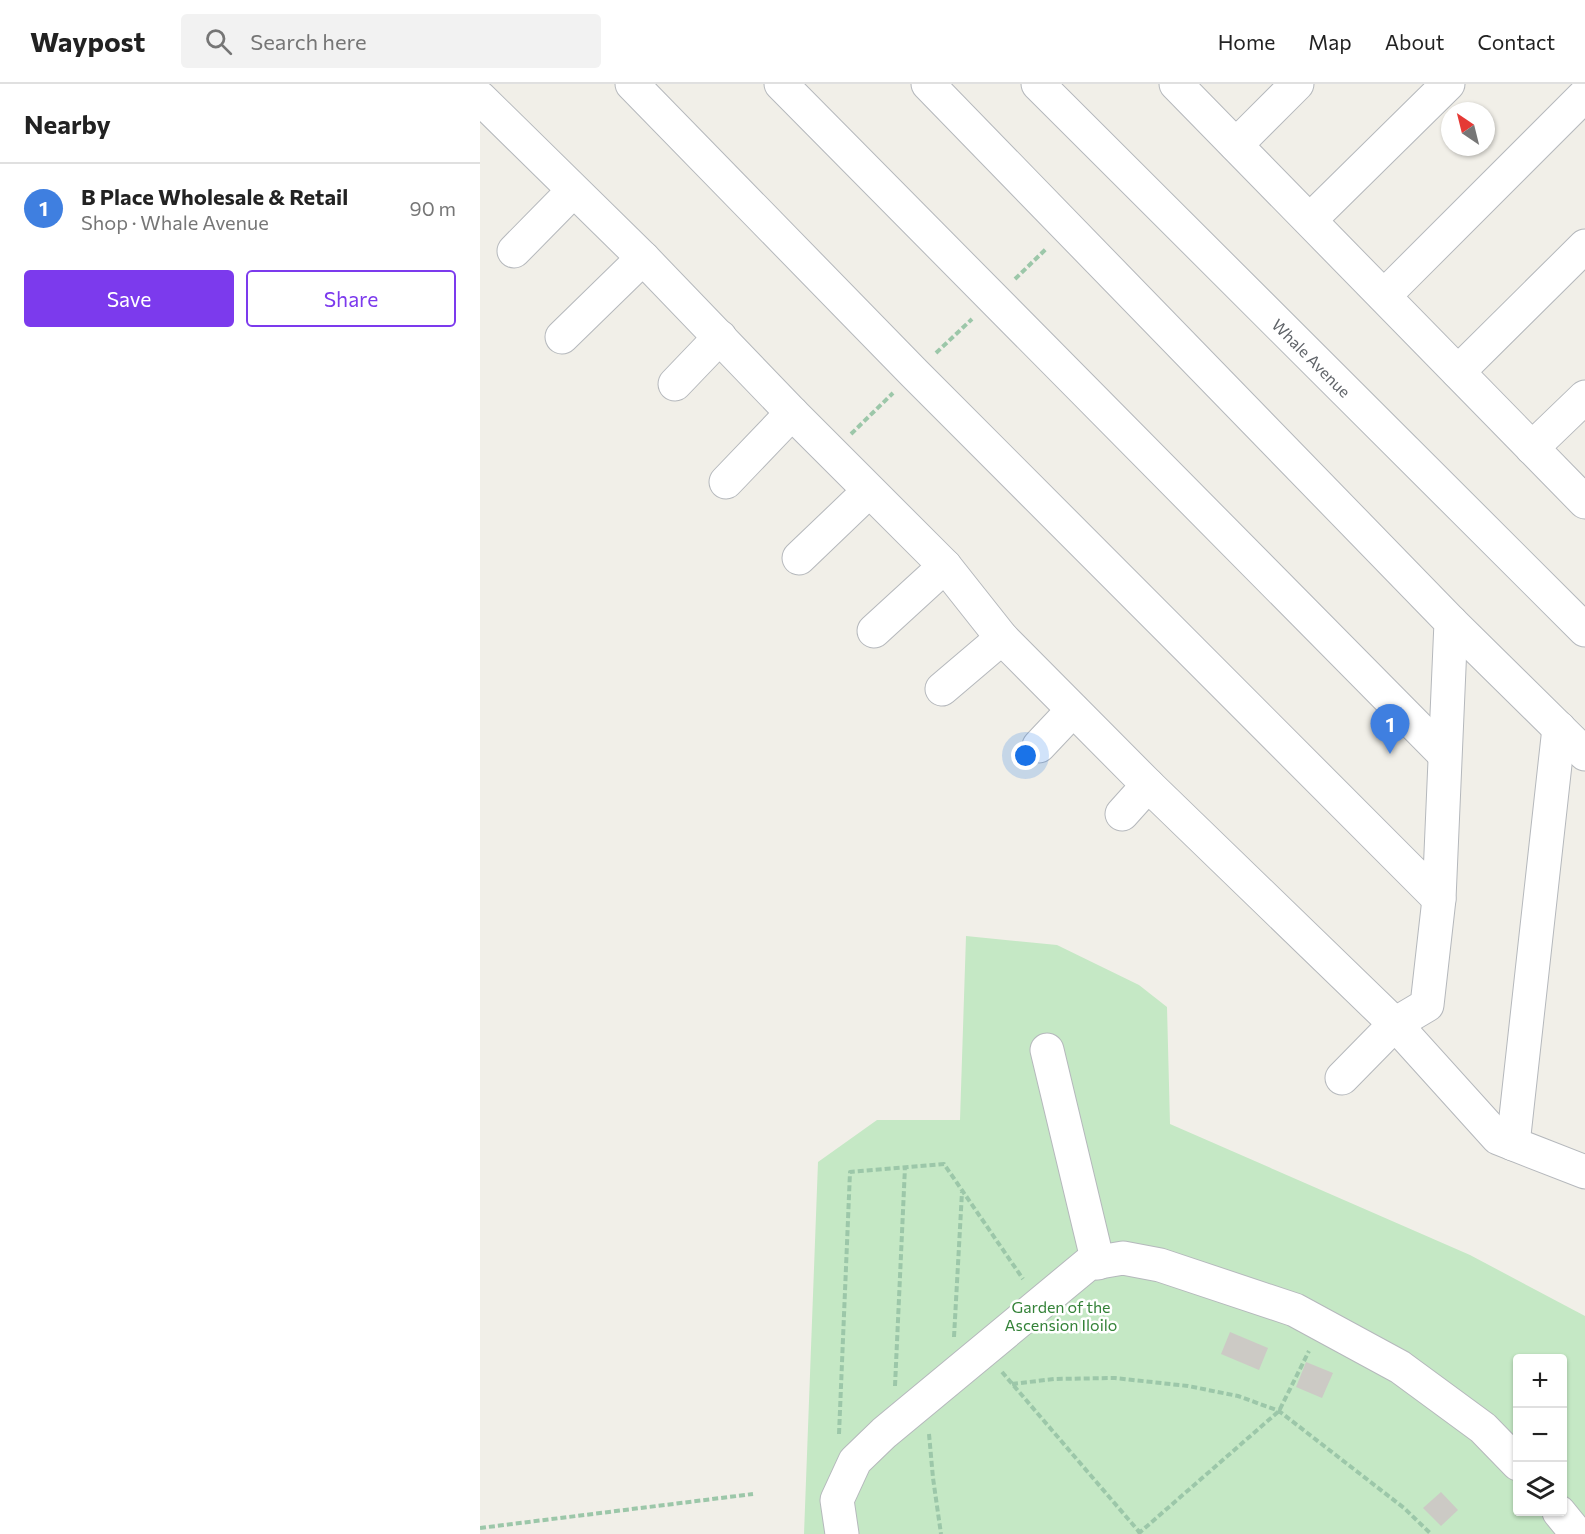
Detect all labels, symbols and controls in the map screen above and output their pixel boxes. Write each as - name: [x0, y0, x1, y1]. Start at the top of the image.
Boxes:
- search box: [181, 14, 601, 68]
- text: Waypost: [30, 24, 145, 58]
- icon: search: [202, 25, 235, 58]
- text: Search here: [250, 28, 367, 55]
- text: Home: [1218, 29, 1275, 54]
- text: Map: [1308, 29, 1352, 54]
- text: About: [1385, 29, 1444, 54]
- text: Contact: [1477, 29, 1555, 54]
- north arrow: [1441, 102, 1495, 156]
- text: Nearby: [24, 108, 111, 139]
- text: B Place Wholesale & Retail: [81, 183, 348, 210]
- text: 1: [39, 196, 48, 220]
- text: 90 m: [410, 196, 456, 220]
- text: Shop · Whale Avenue: [81, 210, 269, 234]
- button: Save: [24, 270, 234, 327]
- button: Share: [246, 270, 456, 327]
- street label: Whale Avenue: [1269, 314, 1355, 400]
- pin: 1: [1370, 704, 1410, 754]
- your location: [1011, 741, 1040, 770]
- park label: Garden of the Ascension Iloilo: [1005, 1297, 1117, 1334]
- map controls: [1513, 1354, 1567, 1516]
- button: +: [1513, 1354, 1567, 1408]
- button: −: [1513, 1408, 1567, 1462]
- button: layers: [1513, 1462, 1567, 1516]

